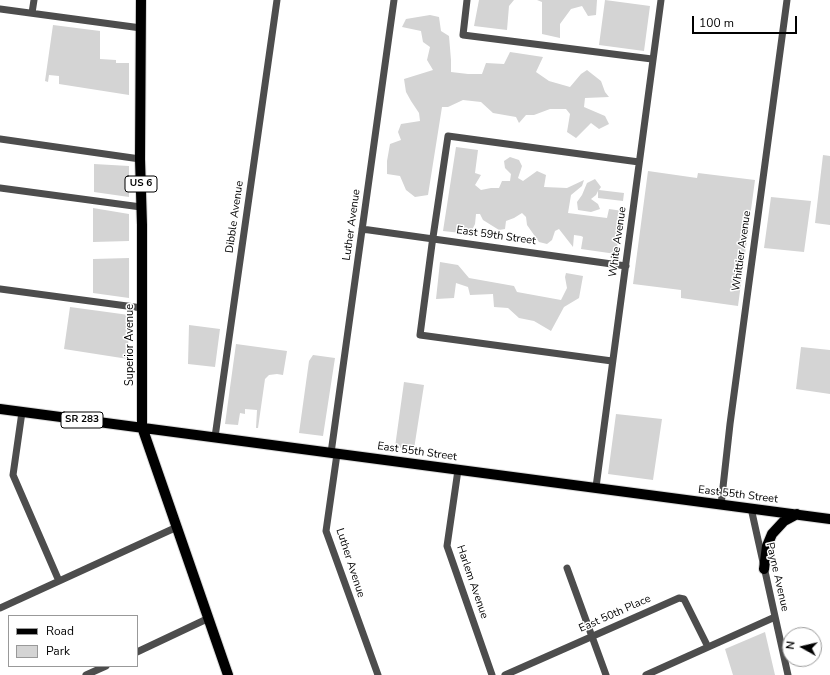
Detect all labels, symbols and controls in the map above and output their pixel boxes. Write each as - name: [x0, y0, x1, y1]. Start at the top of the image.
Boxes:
- scale bar: [694, 8, 799, 34]
- text: 100 m: [699, 15, 734, 31]
- road number: US 6: [125, 176, 157, 192]
- street label: Dibble Avenue: [223, 180, 247, 254]
- street label: Luther Avenue: [340, 188, 364, 262]
- street label: White Avenue: [607, 206, 629, 278]
- street label: Whittier Avenue: [730, 210, 754, 292]
- street label: East 59th Street: [455, 224, 537, 248]
- street label: Superior Avenue: [123, 304, 137, 386]
- road number: SR 283: [61, 412, 103, 428]
- street label: East 55th Street: [376, 440, 458, 464]
- street label: East 55th Street: [697, 484, 779, 506]
- street label: Luther Avenue: [333, 527, 367, 599]
- street label: Payne Avenue: [763, 541, 791, 613]
- street label: Harlem Avenue: [453, 544, 491, 620]
- street label: East 50th Place: [577, 592, 653, 636]
- legend: [8, 615, 138, 667]
- text: Road: [46, 623, 74, 639]
- north arrow: [782, 627, 822, 667]
- text: N: [783, 640, 799, 651]
- text: Park: [46, 643, 70, 659]

